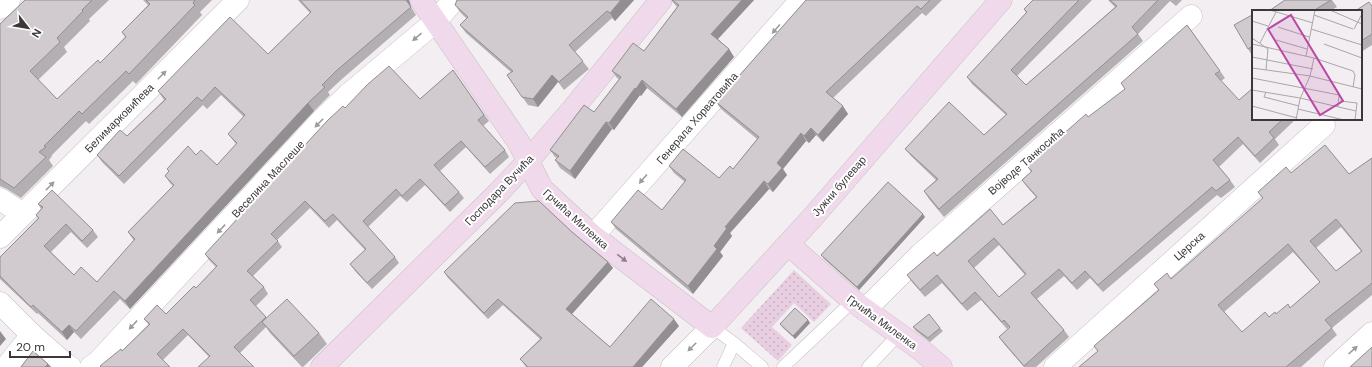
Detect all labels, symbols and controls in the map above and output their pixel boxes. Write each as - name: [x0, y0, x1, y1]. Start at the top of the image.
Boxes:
- north arrow: [8, 8, 48, 48]
- inset map: [1252, 10, 1362, 120]
- one-way arrow: [771, 24, 780, 35]
- text: N: [29, 26, 45, 40]
- one-way arrow: [411, 33, 422, 42]
- street label: Генерала Хорватовића: [653, 68, 741, 167]
- one-way arrow: [157, 70, 167, 80]
- street label: Белимарковићева: [81, 80, 157, 156]
- one-way arrow: [314, 118, 324, 128]
- street label: Војводе Танкосића: [985, 124, 1068, 198]
- street label: Веселина Маслеше: [229, 137, 307, 221]
- street label: Господара Вучића: [462, 151, 537, 228]
- street label: Јужни булевар: [809, 153, 869, 219]
- one-way arrow: [639, 174, 648, 185]
- one-way arrow: [45, 181, 55, 191]
- street label: Грчића Миленка: [540, 186, 612, 253]
- one-way arrow: [217, 224, 226, 234]
- street label: Церска: [1171, 228, 1208, 264]
- one-way arrow: [616, 254, 627, 262]
- street label: Грчића Миленка: [844, 292, 921, 353]
- one-way arrow: [129, 319, 138, 330]
- scale bar: [10, 333, 70, 359]
- text: 20 m: [16, 339, 45, 355]
- one-way arrow: [687, 342, 697, 352]
- one-way arrow: [1349, 346, 1358, 355]

